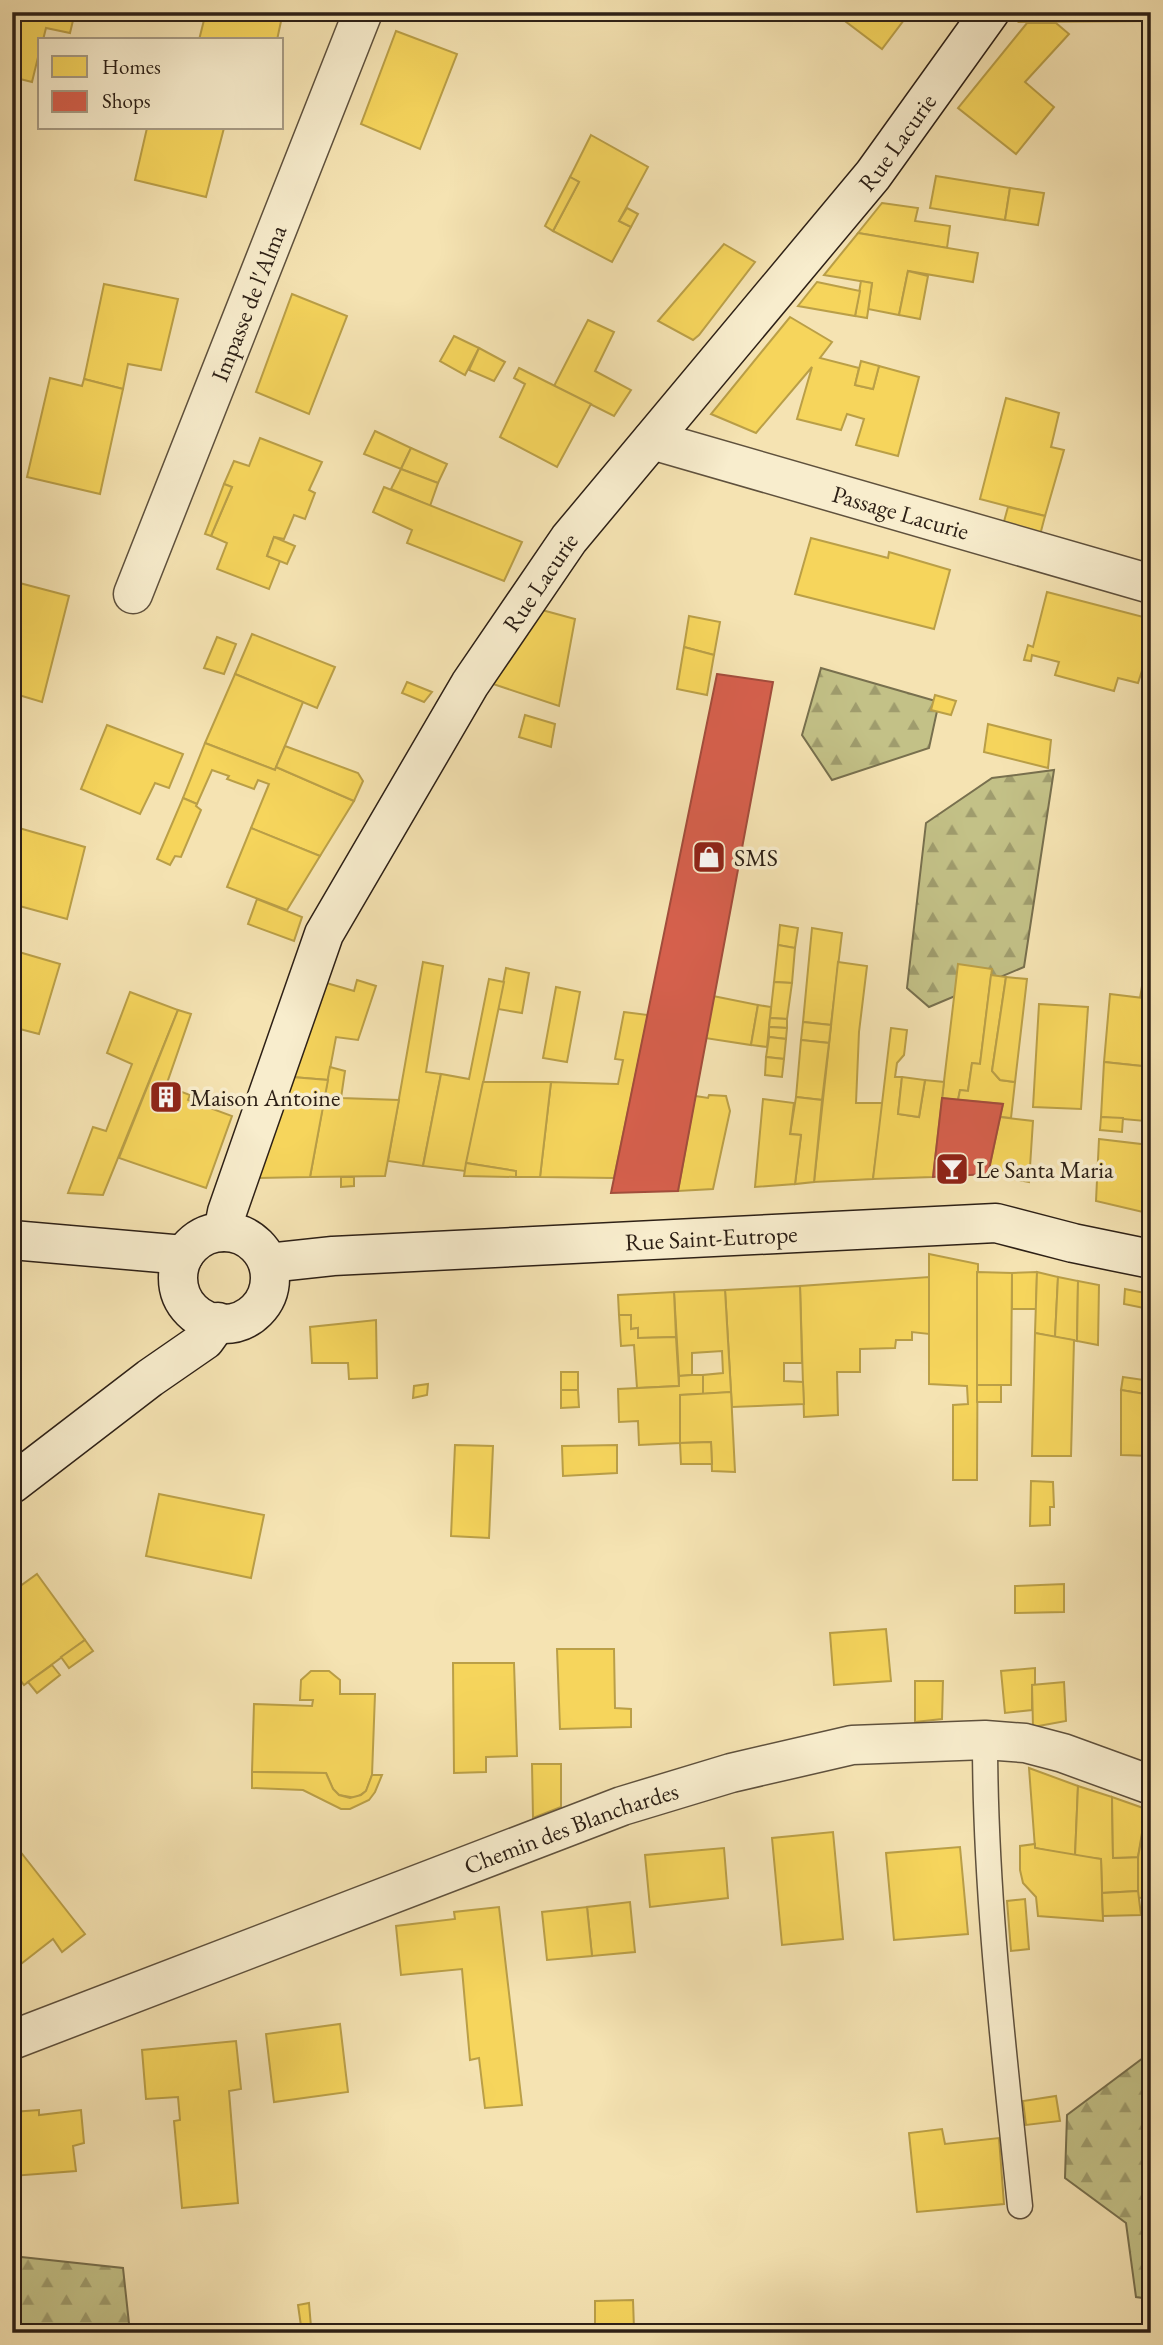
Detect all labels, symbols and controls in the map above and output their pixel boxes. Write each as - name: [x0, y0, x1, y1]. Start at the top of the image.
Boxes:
- legend: [38, 38, 284, 130]
- text: Homes: [102, 53, 161, 80]
- text: Shops: [102, 87, 151, 114]
- street label: Rue Lacurie: [851, 87, 942, 197]
- street label: Impasse de l'Alma: [203, 220, 293, 386]
- street label: Passage Lacurie: [829, 477, 973, 546]
- street label: Rue Lacurie: [495, 525, 584, 637]
- shop icon: SMS: [690, 838, 728, 876]
- place label: SMS: [734, 842, 778, 873]
- building icon: Maison Antoine: [147, 1078, 185, 1116]
- place label: Maison Antoine: [190, 1082, 340, 1113]
- bar icon: Le Santa Maria: [933, 1150, 971, 1188]
- place label: Le Santa Maria: [976, 1154, 1114, 1185]
- street label: Rue Saint-Eutrope: [624, 1217, 798, 1257]
- street label: Chemin des Blanchardes: [459, 1774, 682, 1881]

